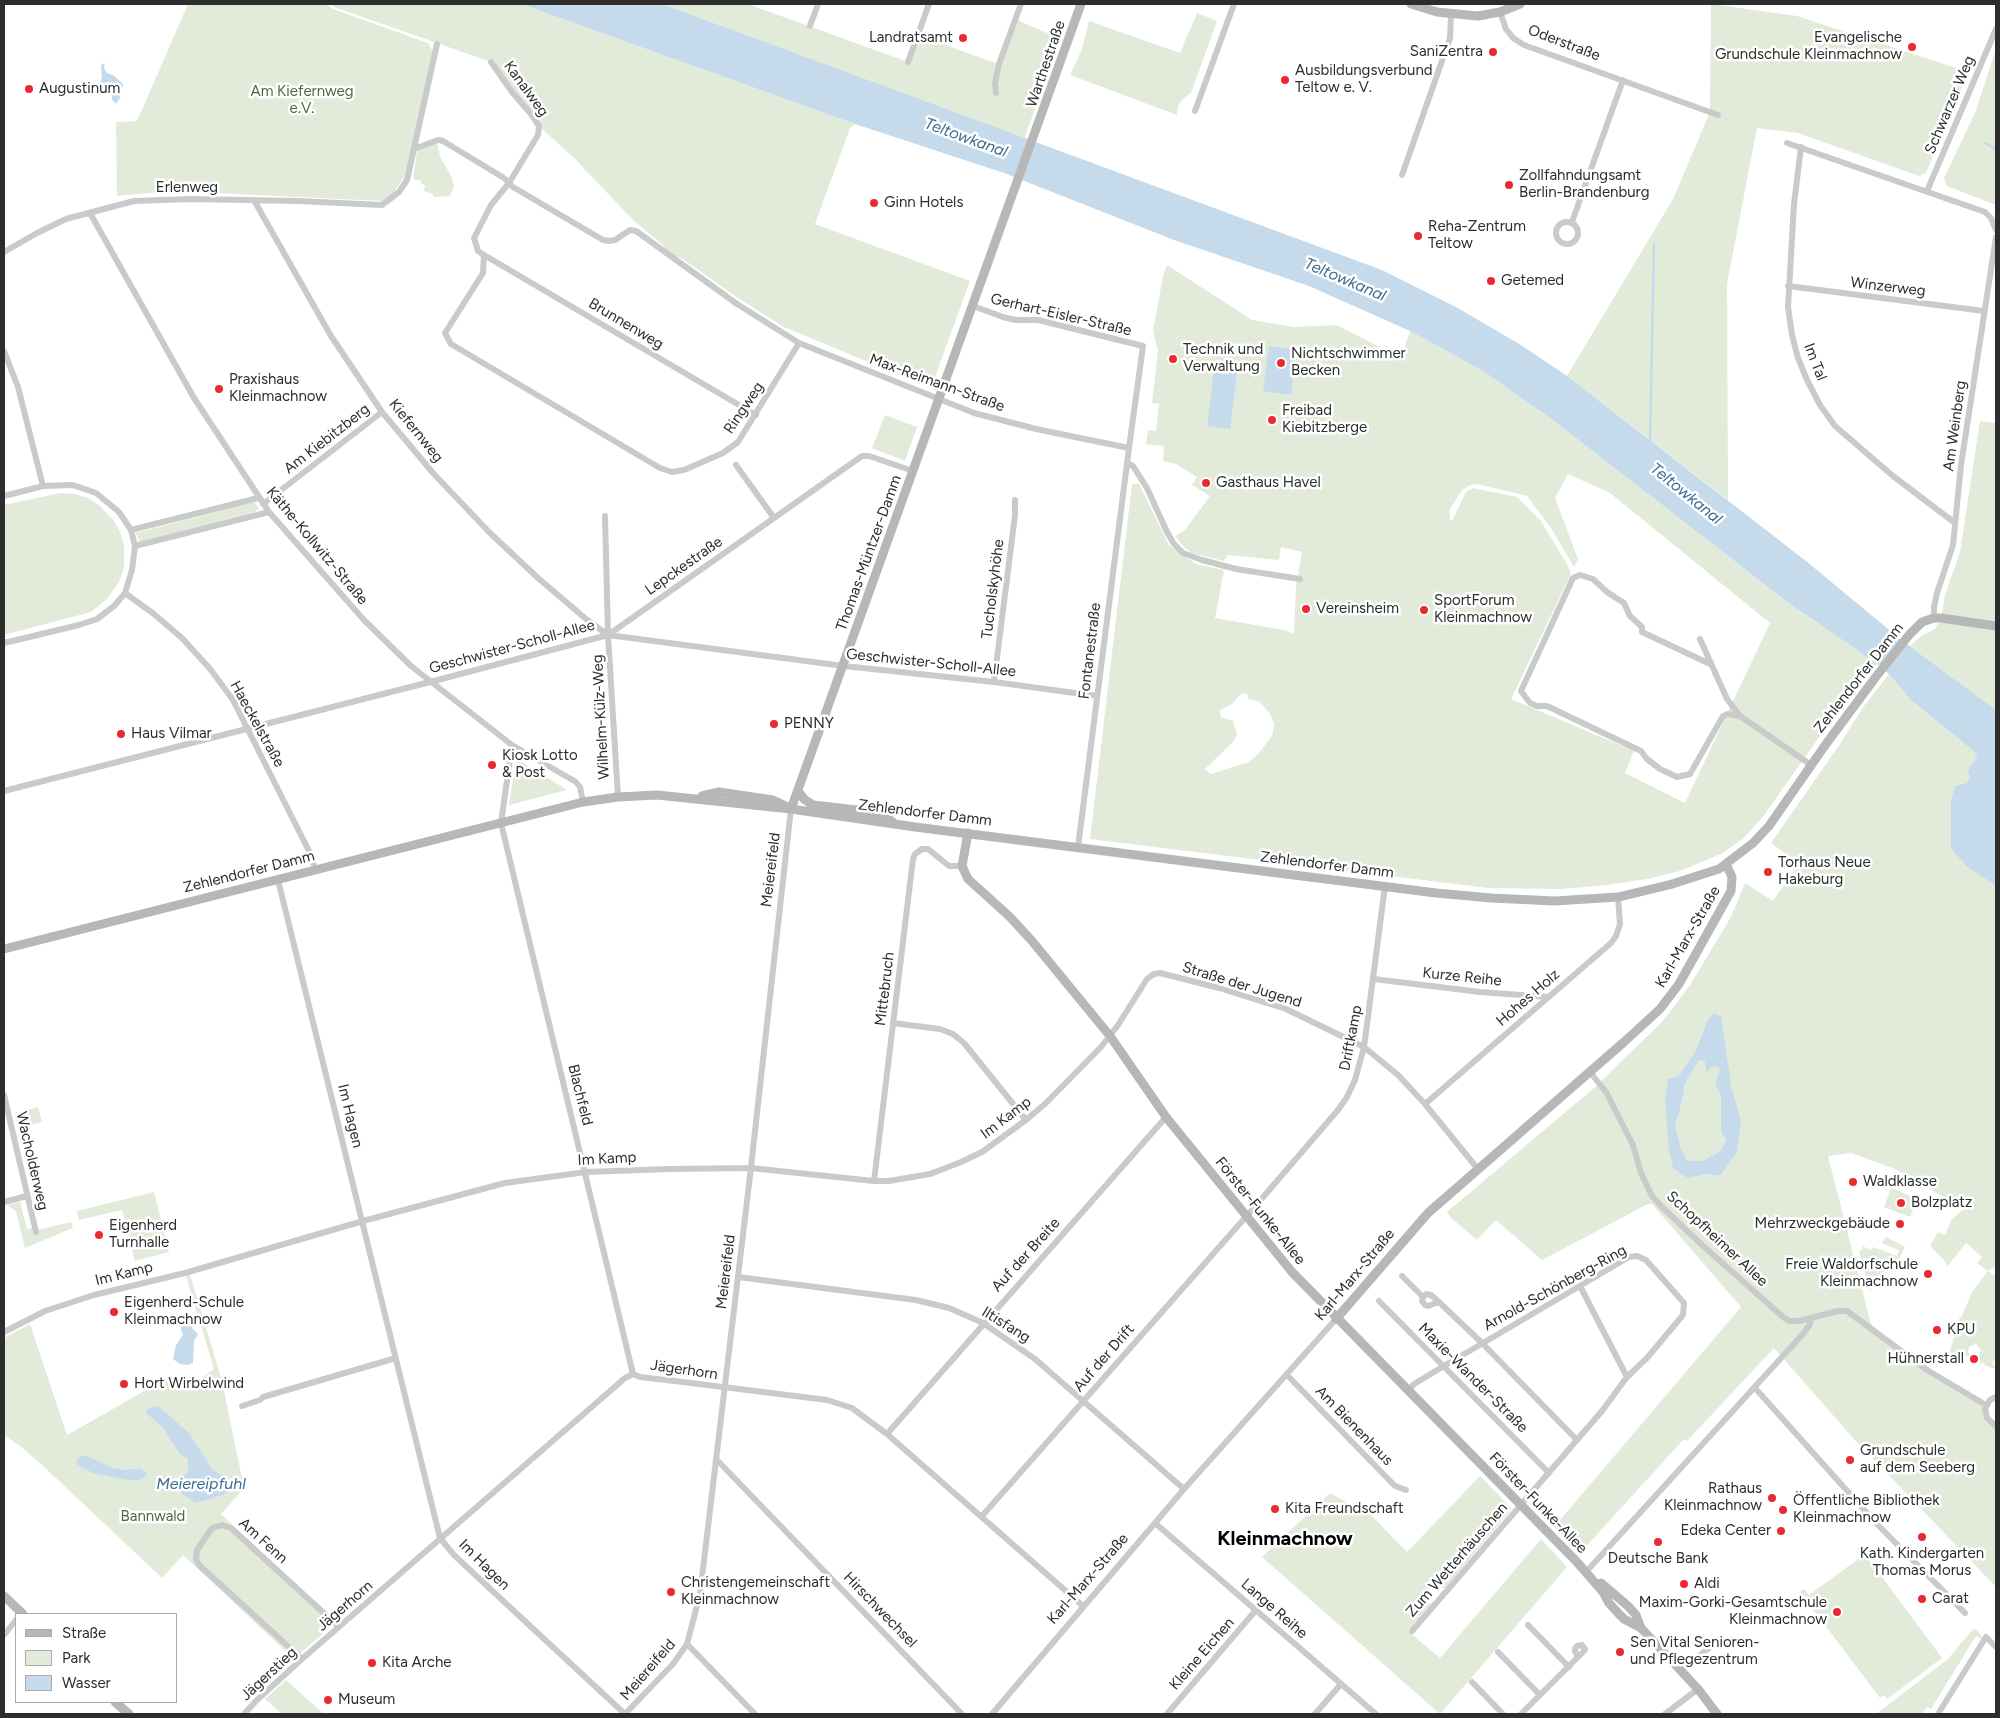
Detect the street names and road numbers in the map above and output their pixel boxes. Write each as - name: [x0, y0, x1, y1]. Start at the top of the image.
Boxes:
- street label: Warthestraße: [1023, 18, 1069, 110]
- street label: Oderstraße: [1525, 21, 1603, 65]
- street label: Schwarzer Weg: [1921, 53, 1979, 157]
- street label: Kanalweg: [500, 58, 552, 120]
- street label: Erlenweg: [156, 179, 218, 197]
- street label: Winzerweg: [1849, 273, 1927, 301]
- street label: Gerhart-Eisler-Straße: [989, 290, 1133, 340]
- street label: Brunnenweg: [585, 295, 667, 353]
- street label: Im Tal: [1800, 341, 1830, 383]
- street label: Max-Reimann-Straße: [867, 350, 1007, 416]
- street label: Ringweg: [720, 379, 768, 437]
- street label: Am Weinberg: [1940, 380, 1970, 472]
- street label: Kiefernweg: [385, 396, 447, 466]
- street label: Am Kiebitzberg: [281, 400, 373, 478]
- street label: Thomas-Müntzer-Damm: [832, 473, 906, 633]
- street label: Käthe-Kollwitz-Straße: [262, 483, 372, 609]
- street label: Lepckestraße: [642, 533, 726, 599]
- street label: Tucholskyhöhe: [978, 538, 1008, 640]
- street label: Fontanestraße: [1075, 602, 1105, 700]
- street label: Geschwister-Scholl-Allee: [427, 616, 597, 678]
- street label: Zehlendorfer Damm: [1810, 619, 1908, 737]
- street label: Geschwister-Scholl-Allee: [845, 645, 1017, 681]
- street label: Wilhelm-Külz-Weg: [589, 654, 613, 780]
- street label: Haeckelstraße: [226, 678, 288, 770]
- street label: Zehlendorfer Damm: [857, 796, 993, 830]
- street label: Meiereifeld: [757, 832, 785, 908]
- street label: Zehlendorfer Damm: [182, 847, 316, 897]
- street label: Zehlendorfer Damm: [1259, 848, 1395, 882]
- street label: Karl-Marx-Straße: [1652, 883, 1724, 991]
- street label: Mittebruch: [872, 951, 898, 1027]
- street label: Straße der Jugend: [1180, 958, 1304, 1012]
- street label: Kurze Reihe: [1422, 964, 1502, 990]
- street label: Hohes Holz: [1493, 966, 1563, 1030]
- street label: Driftkamp: [1336, 1004, 1366, 1072]
- street label: Blachfeld: [564, 1063, 596, 1127]
- street label: Im Hagen: [333, 1082, 367, 1150]
- street label: Im Kamp: [977, 1093, 1035, 1143]
- street label: Wacholderweg: [12, 1110, 52, 1212]
- street label: Im Kamp: [577, 1148, 637, 1170]
- street label: Förster-Funke-Allee: [1211, 1154, 1309, 1268]
- street label: Schopfheimer Allee: [1663, 1188, 1771, 1290]
- street label: Auf der Breite: [988, 1214, 1064, 1296]
- street label: Karl-Marx-Straße: [1311, 1225, 1399, 1325]
- street label: Meiereifeld: [712, 1234, 740, 1310]
- street label: Arnold-Schönberg-Ring: [1480, 1241, 1630, 1335]
- street label: Im Kamp: [93, 1258, 155, 1290]
- street label: Iltisfang: [978, 1303, 1034, 1347]
- street label: Maxie-Wander-Straße: [1414, 1319, 1532, 1437]
- street label: Auf der Drift: [1070, 1321, 1138, 1395]
- street label: Jägerhorn: [649, 1356, 719, 1384]
- street label: Am Bienenhaus: [1311, 1382, 1397, 1470]
- street label: Förster-Funke-Allee: [1485, 1449, 1591, 1557]
- street label: Zum Wetterhäuschen: [1403, 1499, 1511, 1621]
- street label: Am Fenn: [235, 1514, 291, 1568]
- street label: Karl-Marx-Straße: [1044, 1530, 1132, 1628]
- street label: Im Hagen: [455, 1536, 513, 1594]
- street label: Hirschwechsel: [840, 1569, 920, 1651]
- street label: Lange Reihe: [1237, 1575, 1311, 1643]
- street label: Jägerhorn: [313, 1577, 377, 1635]
- street label: Kleine Eichen: [1166, 1614, 1238, 1694]
- street label: Meiereifeld: [617, 1636, 679, 1704]
- street label: Jägerstieg: [237, 1643, 301, 1705]

